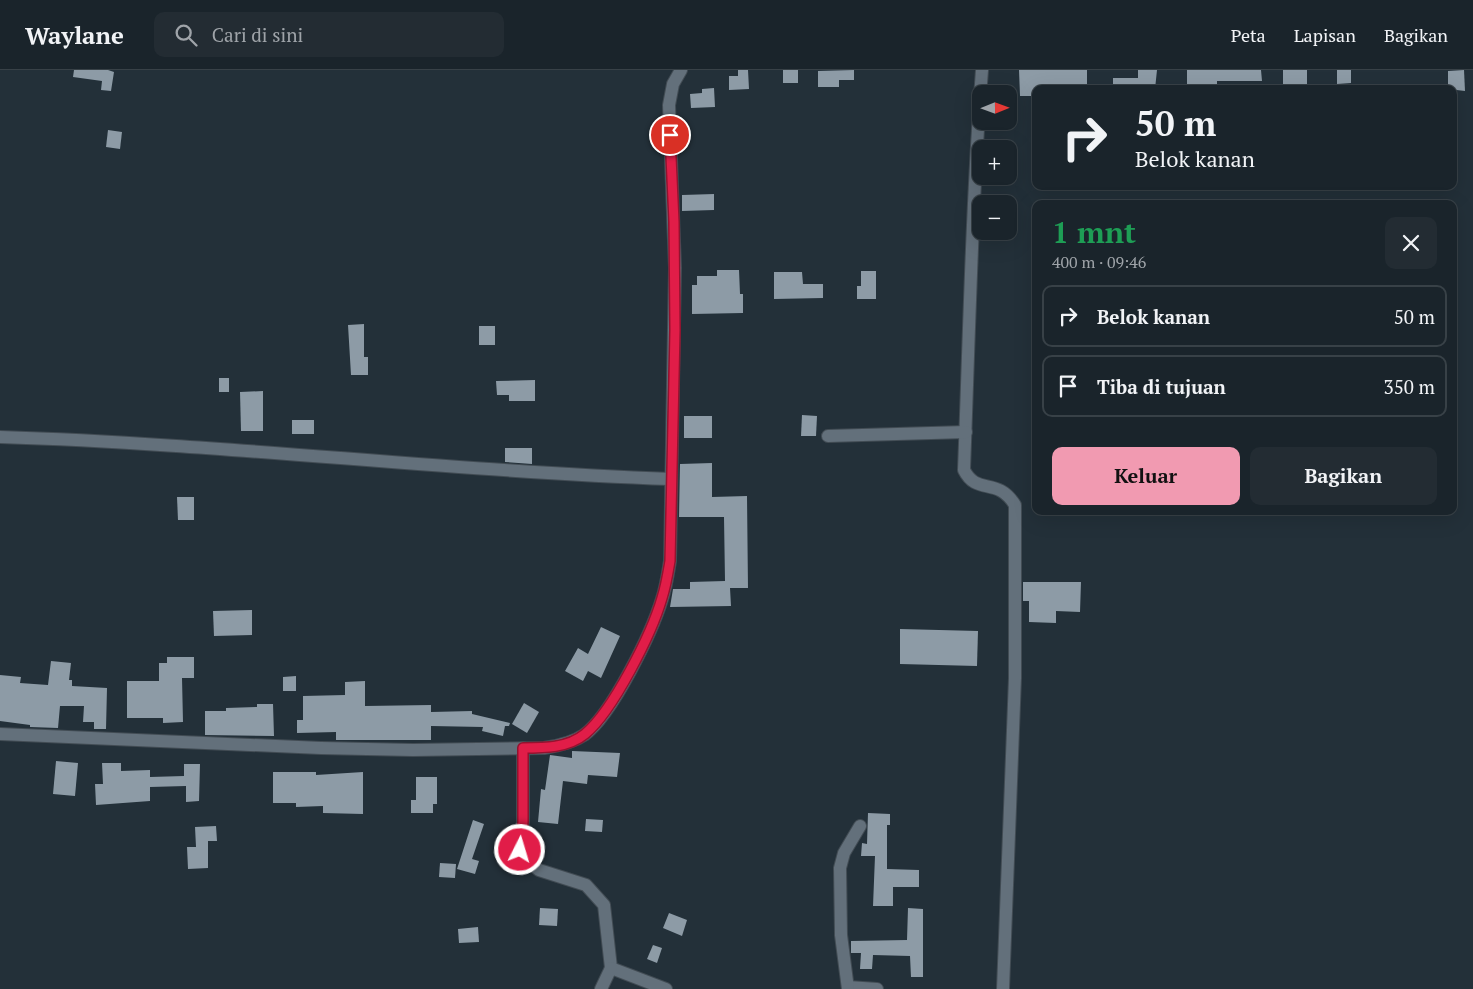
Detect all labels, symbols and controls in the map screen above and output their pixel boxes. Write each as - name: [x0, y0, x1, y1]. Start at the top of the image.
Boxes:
- search box: [154, 12, 504, 57]
- text: Waylane: [25, 19, 124, 51]
- icon: search: [172, 21, 200, 49]
- text: Cari di sini: [212, 22, 303, 47]
- text: Peta: [1231, 23, 1266, 47]
- text: Lapisan: [1294, 23, 1356, 47]
- text: Bagikan: [1384, 23, 1448, 47]
- north arrow: [972, 85, 1018, 130]
- map controls: [972, 85, 1017, 240]
- text: 50 m: [1135, 100, 1216, 146]
- icon: right: [1052, 105, 1117, 170]
- pin: [649, 114, 691, 156]
- icon: arrive: [656, 121, 684, 149]
- button: +: [972, 140, 1017, 185]
- text: Belok kanan: [1135, 144, 1255, 173]
- button: −: [972, 195, 1017, 240]
- text: 1 mnt: [1052, 212, 1136, 252]
- button: close: [1385, 217, 1437, 269]
- text: 400 m · 09:46: [1052, 251, 1146, 273]
- icon: right: [1054, 302, 1082, 330]
- text: Belok kanan: [1097, 304, 1210, 329]
- text: 50 m: [1394, 304, 1435, 329]
- icon: arrive: [1054, 372, 1082, 400]
- text: Tiba di tujuan: [1097, 374, 1226, 399]
- text: 350 m: [1384, 374, 1435, 399]
- button: Keluar: [1052, 447, 1240, 505]
- button: Bagikan: [1250, 447, 1437, 505]
- position arrow: [493, 823, 545, 875]

